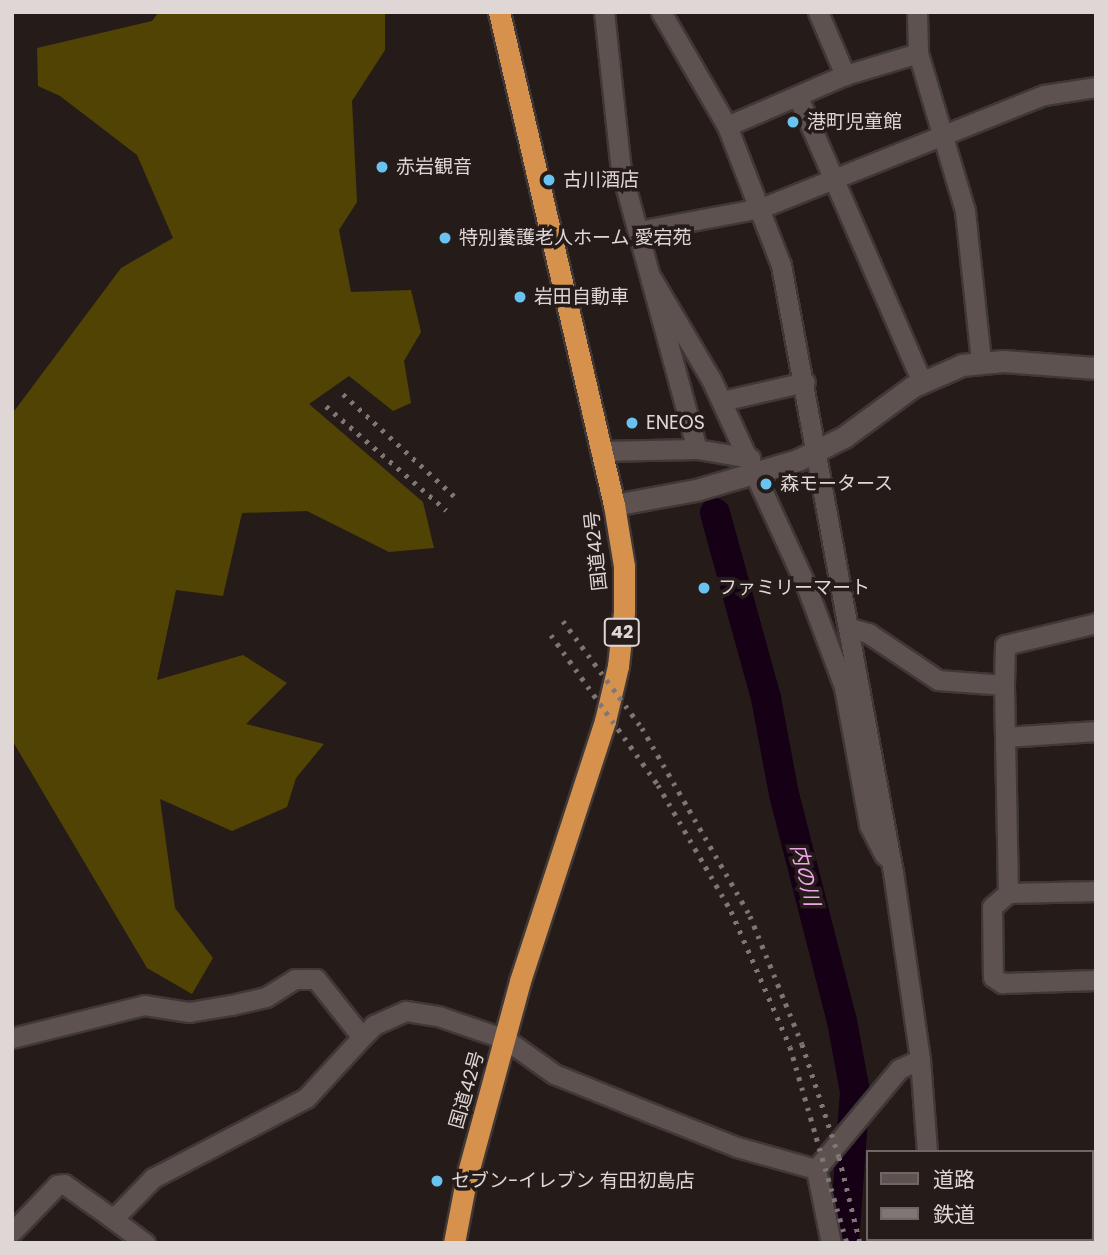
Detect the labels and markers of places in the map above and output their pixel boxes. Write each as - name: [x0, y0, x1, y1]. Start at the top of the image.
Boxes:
- place label: 港町児童館: [807, 111, 902, 133]
- marker: 港町児童館: [785, 114, 801, 130]
- place label: 赤岩観音: [396, 156, 472, 178]
- marker: 赤岩観音: [374, 159, 390, 175]
- place label: 古川酒店: [563, 169, 639, 191]
- marker: 古川酒店: [541, 172, 557, 188]
- place label: 特別養護老人ホーム 愛宕苑: [459, 227, 692, 249]
- marker: 特別養護老人ホーム 愛宕苑: [437, 230, 453, 246]
- place label: 岩田自動車: [534, 286, 629, 308]
- marker: 岩田自動車: [512, 289, 528, 305]
- place label: ENEOS: [646, 412, 705, 434]
- marker: ENEOS: [624, 415, 640, 431]
- place label: 森モータース: [780, 473, 894, 495]
- marker: 森モータース: [758, 476, 774, 492]
- place label: ファミリーマート: [718, 577, 870, 599]
- marker: ファミリーマート: [696, 580, 712, 596]
- place label: セブン-イレブン 有田初島店: [451, 1170, 695, 1192]
- marker: セブン-イレブン 有田初島店: [429, 1173, 445, 1189]

